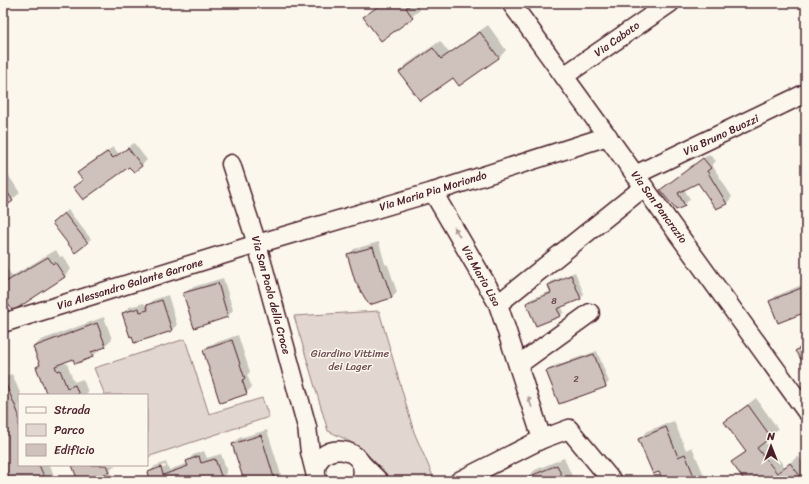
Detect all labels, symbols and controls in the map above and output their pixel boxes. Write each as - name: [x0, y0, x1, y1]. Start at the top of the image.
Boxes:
- street label: Via Caboto: [590, 16, 644, 62]
- street label: Via Bruno Buozzi: [680, 109, 763, 161]
- street label: Via Maria Pia Moriondo: [377, 165, 490, 216]
- street label: Via San Pancrazio: [626, 167, 692, 248]
- one-way arrow: [453, 226, 460, 238]
- street label: Via San Paolo della Croce: [246, 234, 296, 357]
- street label: Via Mario Lisa: [456, 242, 506, 311]
- street label: Via Alessandro Galante Garrone: [55, 253, 206, 315]
- house number: 8: [551, 293, 557, 309]
- park label: Giardino Vittime dei Lager: [311, 344, 389, 376]
- house number: 2: [573, 371, 579, 387]
- legend: [18, 394, 148, 466]
- one-way arrow: [527, 395, 533, 407]
- text: Strada: [54, 399, 91, 421]
- text: Parco: [54, 419, 84, 441]
- north arrow: [751, 426, 791, 466]
- text: N: [766, 427, 775, 446]
- text: Edificio: [54, 439, 94, 461]

